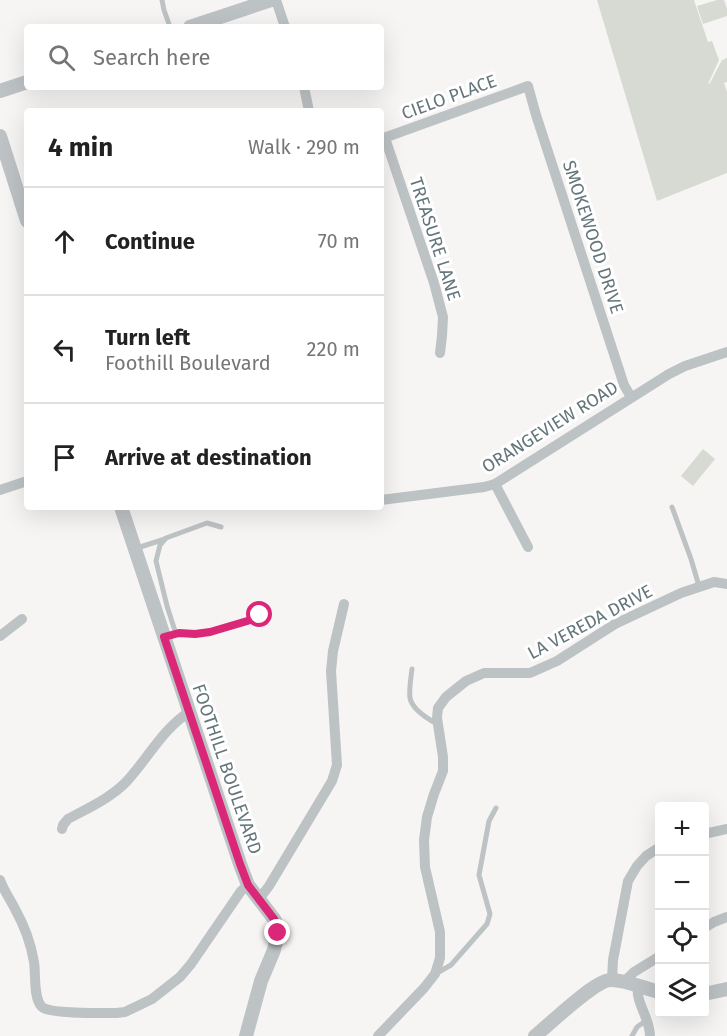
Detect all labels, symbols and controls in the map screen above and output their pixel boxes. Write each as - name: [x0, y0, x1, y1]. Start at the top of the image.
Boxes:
- search box: [24, 24, 384, 90]
- icon: search: [45, 41, 78, 74]
- text: Search here: [93, 44, 211, 71]
- street label: CIELO PLACE: [398, 70, 500, 124]
- text: 4 min: [48, 132, 113, 163]
- text: Walk · 290 m: [248, 135, 360, 159]
- street label: SMOKEWOOD DRIVE: [558, 158, 628, 316]
- street label: TREASURE LANE: [405, 175, 465, 303]
- icon: ahead: [48, 225, 81, 258]
- text: Continue: [105, 228, 195, 255]
- text: 70 m: [318, 229, 360, 253]
- text: Turn left: [105, 324, 190, 351]
- icon: left: [48, 333, 81, 366]
- text: 220 m: [307, 337, 360, 361]
- text: Foothill Boulevard: [105, 351, 271, 375]
- street label: ORANGEVIEW ROAD: [478, 376, 622, 478]
- icon: arrive: [48, 441, 81, 474]
- text: Arrive at destination: [105, 444, 312, 471]
- street label: LA VEREDA DRIVE: [524, 580, 656, 664]
- route start: [246, 601, 272, 627]
- street label: FOOTHILL BOULEVARD: [187, 681, 267, 857]
- map controls: [655, 802, 709, 1018]
- button: +: [655, 802, 709, 856]
- button: −: [655, 856, 709, 910]
- button: locate: [655, 910, 709, 964]
- route end: [264, 919, 290, 945]
- button: layers: [655, 964, 709, 1018]

